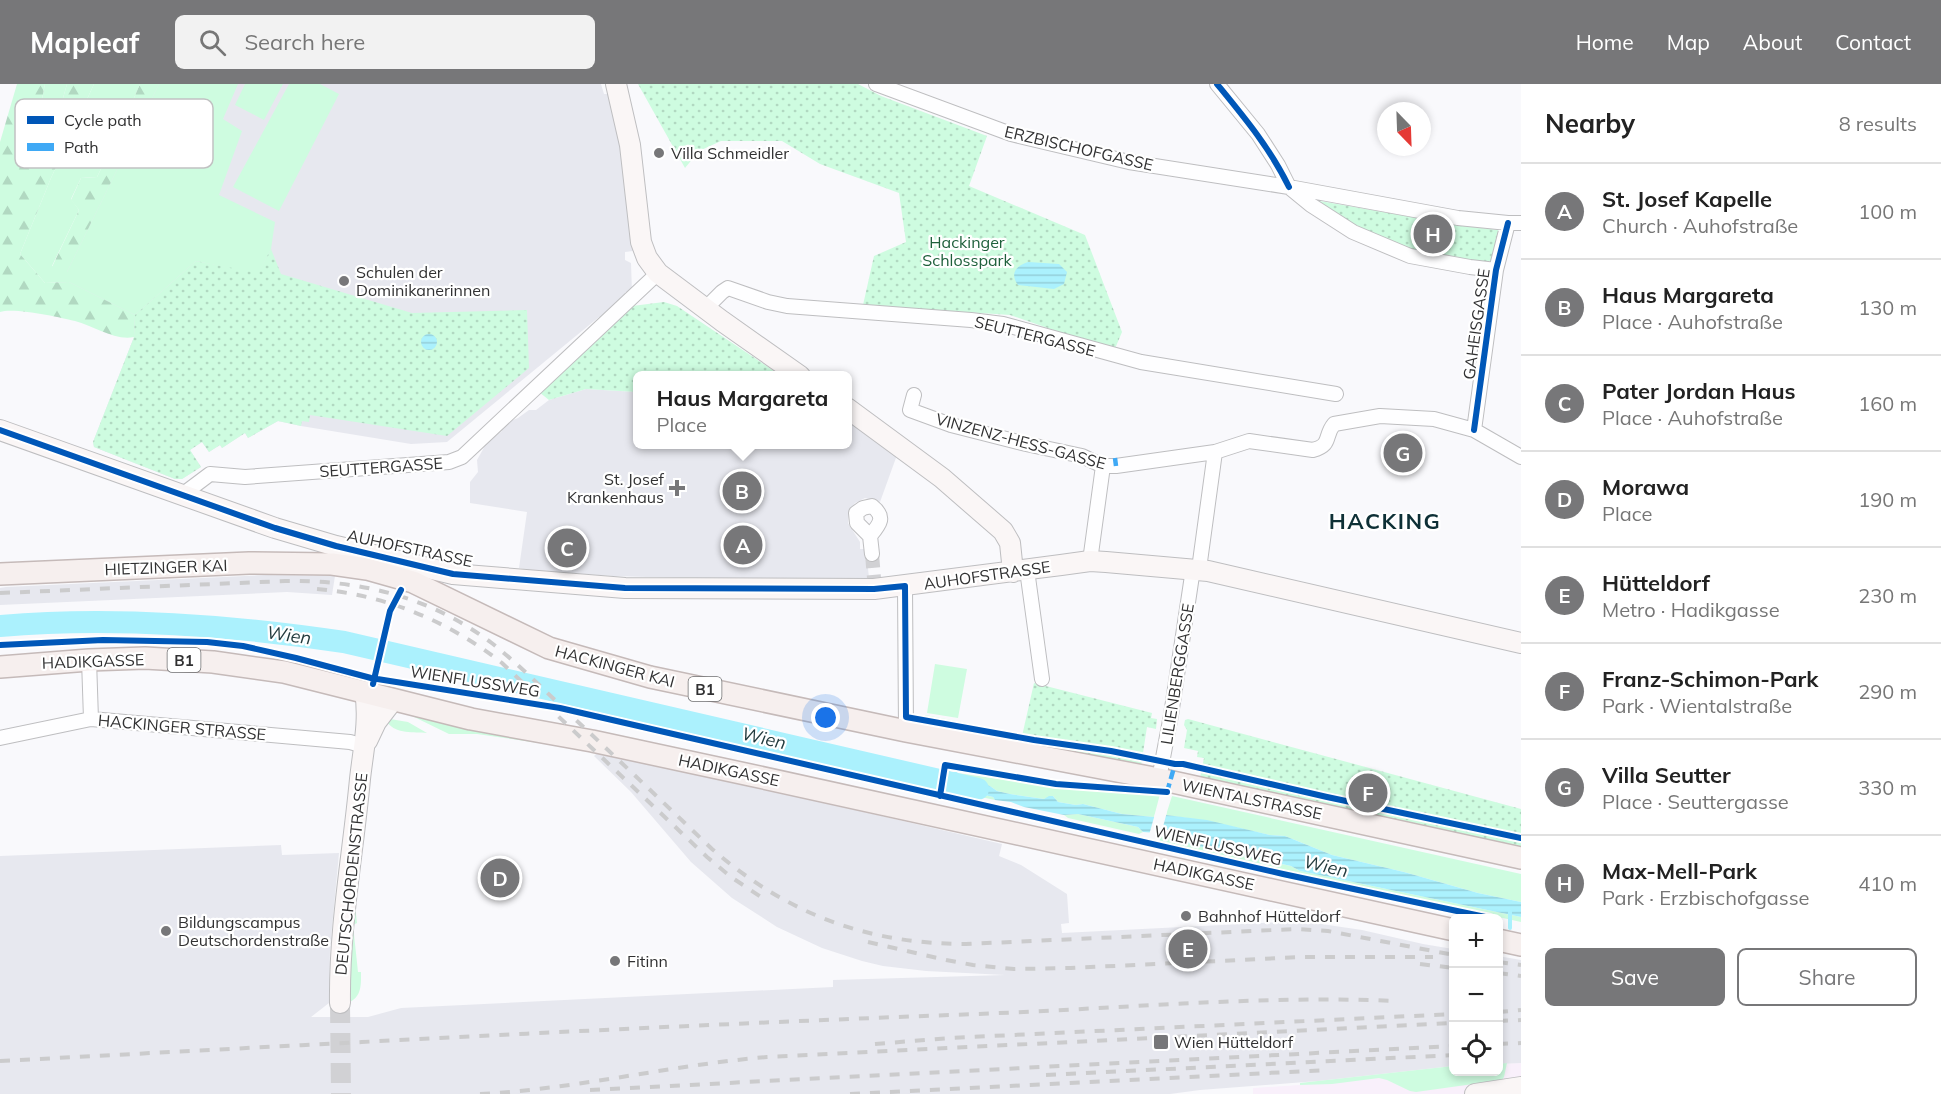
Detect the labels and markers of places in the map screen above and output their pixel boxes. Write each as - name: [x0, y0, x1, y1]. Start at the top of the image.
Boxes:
- place label: Villa Schmeidler: [671, 143, 789, 163]
- marker: Villa Schmeidler: [652, 146, 666, 160]
- pin: H: [1414, 212, 1452, 256]
- place label: Schulen der Dominikanerinnen: [356, 262, 490, 300]
- marker: Schulen der Dominikanerinnen: [337, 274, 351, 288]
- pin: G: [1384, 430, 1422, 476]
- pin: B: [722, 468, 762, 514]
- place label: St. Josef Krankenhaus: [567, 469, 665, 507]
- marker: St. Josef Krankenhaus: [668, 479, 686, 497]
- pin: A: [724, 522, 762, 568]
- pin: C: [548, 526, 586, 570]
- pin: F: [1348, 770, 1388, 816]
- pin: D: [480, 856, 520, 900]
- place label: Bahnhof Hütteldorf: [1198, 906, 1341, 926]
- marker: Bahnhof Hütteldorf: [1179, 909, 1193, 923]
- place label: Bildungscampus Deutschordenstraße: [178, 912, 329, 950]
- marker: Bildungscampus Deutschordenstraße: [159, 924, 173, 938]
- pin: E: [1168, 926, 1208, 972]
- place label: Fitinn: [627, 951, 668, 971]
- marker: Fitinn: [608, 954, 622, 968]
- place label: Wien Hütteldorf: [1174, 1032, 1294, 1052]
- marker: Wien Hütteldorf: [1152, 1033, 1170, 1051]

